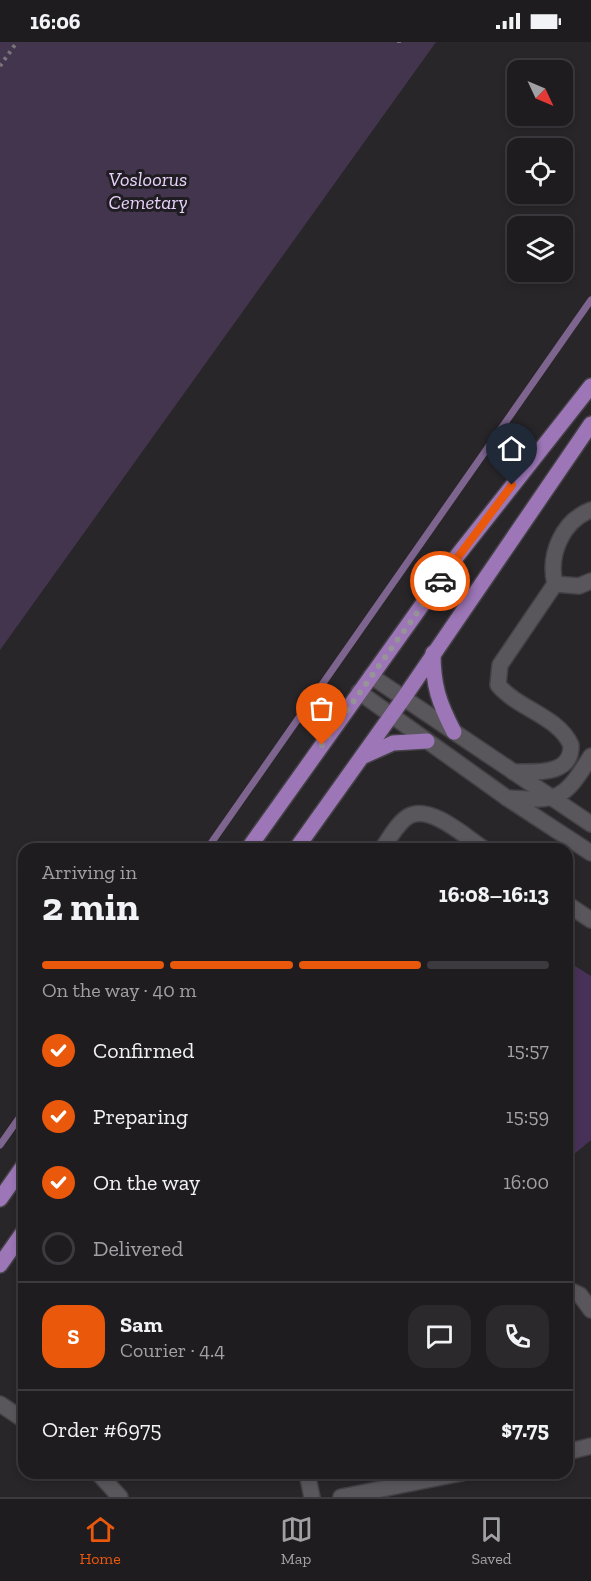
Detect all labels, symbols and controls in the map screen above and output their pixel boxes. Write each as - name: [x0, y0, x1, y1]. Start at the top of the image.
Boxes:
- text: 16:06: [30, 8, 81, 35]
- north arrow: [507, 60, 573, 126]
- map controls: [507, 60, 573, 282]
- button: locate: [507, 138, 573, 204]
- park label: Vosloorus Cemetary: [109, 167, 188, 214]
- button: layers: [507, 216, 573, 282]
- pin: [486, 423, 537, 485]
- icon: home: [495, 432, 528, 465]
- courier: [410, 551, 470, 611]
- icon: car: [424, 565, 457, 598]
- pin: [296, 683, 347, 745]
- icon: bag: [305, 692, 338, 725]
- text: Arriving in: [42, 860, 137, 884]
- text: 16:08–16:13: [439, 881, 549, 908]
- text: 2 min: [42, 883, 139, 930]
- text: On the way · 40 m: [42, 978, 197, 1002]
- icon: check: [42, 1034, 75, 1067]
- text: Confirmed: [93, 1037, 194, 1064]
- text: 15:57: [507, 1038, 549, 1062]
- icon: check: [42, 1100, 75, 1133]
- text: Preparing: [93, 1103, 188, 1130]
- text: 15:59: [506, 1104, 549, 1128]
- icon: check: [42, 1166, 75, 1199]
- text: On the way: [93, 1169, 200, 1196]
- text: 16:00: [503, 1170, 549, 1194]
- text: Delivered: [93, 1235, 183, 1262]
- button: chat: [408, 1305, 471, 1368]
- button: phone: [486, 1305, 549, 1368]
- text: Sam: [120, 1311, 163, 1338]
- text: S: [67, 1323, 80, 1350]
- text: Courier · 4.4: [120, 1338, 225, 1362]
- text: Order #6975: [42, 1416, 162, 1443]
- text: $7.75: [501, 1416, 549, 1443]
- tab: Home: [79, 1513, 121, 1568]
- tab: Map: [280, 1513, 313, 1568]
- tab: Saved: [471, 1513, 512, 1568]

